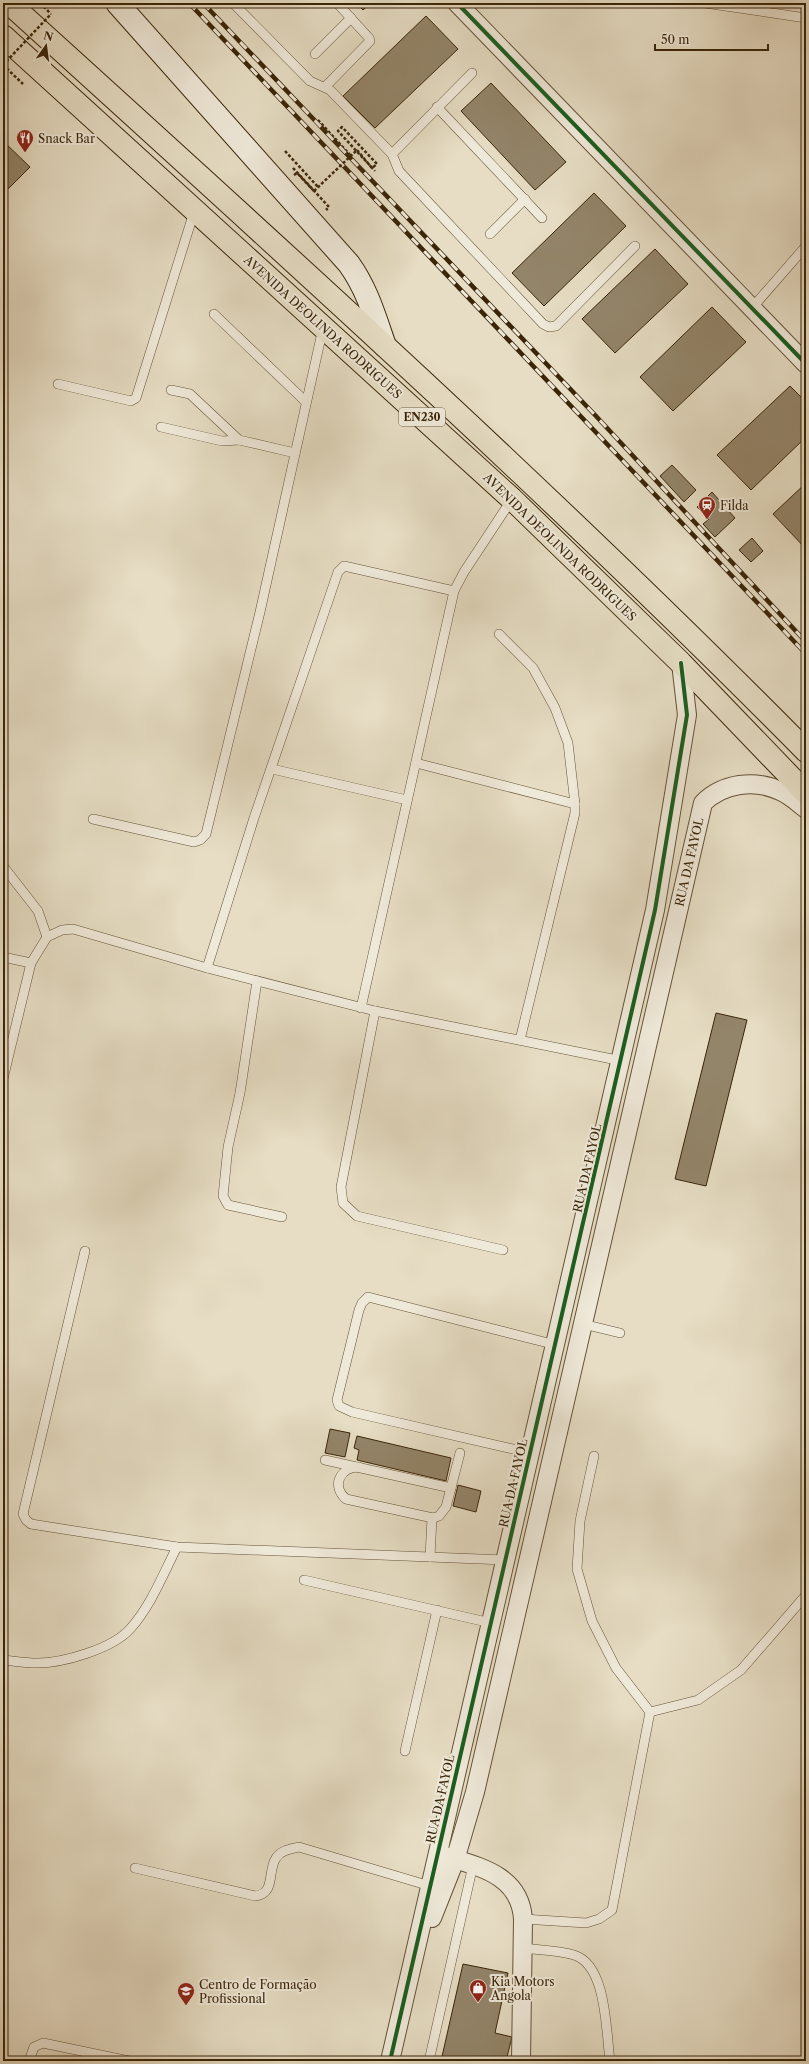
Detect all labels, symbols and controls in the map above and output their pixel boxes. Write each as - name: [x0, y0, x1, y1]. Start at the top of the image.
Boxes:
- north arrow: [26, 26, 66, 66]
- scale bar: [655, 26, 768, 52]
- text: N: [42, 28, 55, 44]
- text: 50 m: [661, 32, 690, 47]
- restaurant icon: Snack Bar: [15, 128, 35, 153]
- place label: Snack Bar: [38, 131, 95, 146]
- street label: AVENIDA DEOLINDA RODRIGUES: [240, 252, 405, 402]
- road number: EN230: [399, 408, 445, 426]
- street label: AVENIDA DEOLINDA RODRIGUES: [480, 469, 640, 624]
- station icon: Filda: [697, 495, 717, 520]
- place label: Filda: [720, 498, 749, 513]
- street label: RUA DA FAYOL: [671, 816, 707, 908]
- street label: RUA DA FAYOL: [569, 1122, 605, 1214]
- street label: RUA DA FAYOL: [495, 1437, 531, 1529]
- street label: RUA DA FAYOL: [422, 1753, 458, 1845]
- place label: Kia Motors Angola: [490, 1974, 554, 2003]
- place label: Centro de Formação Profissional: [199, 1977, 317, 2006]
- shop icon: Kia Motors Angola: [468, 1978, 488, 2003]
- school or university icon: Centro de Formação Profissional: [176, 1981, 196, 2006]

